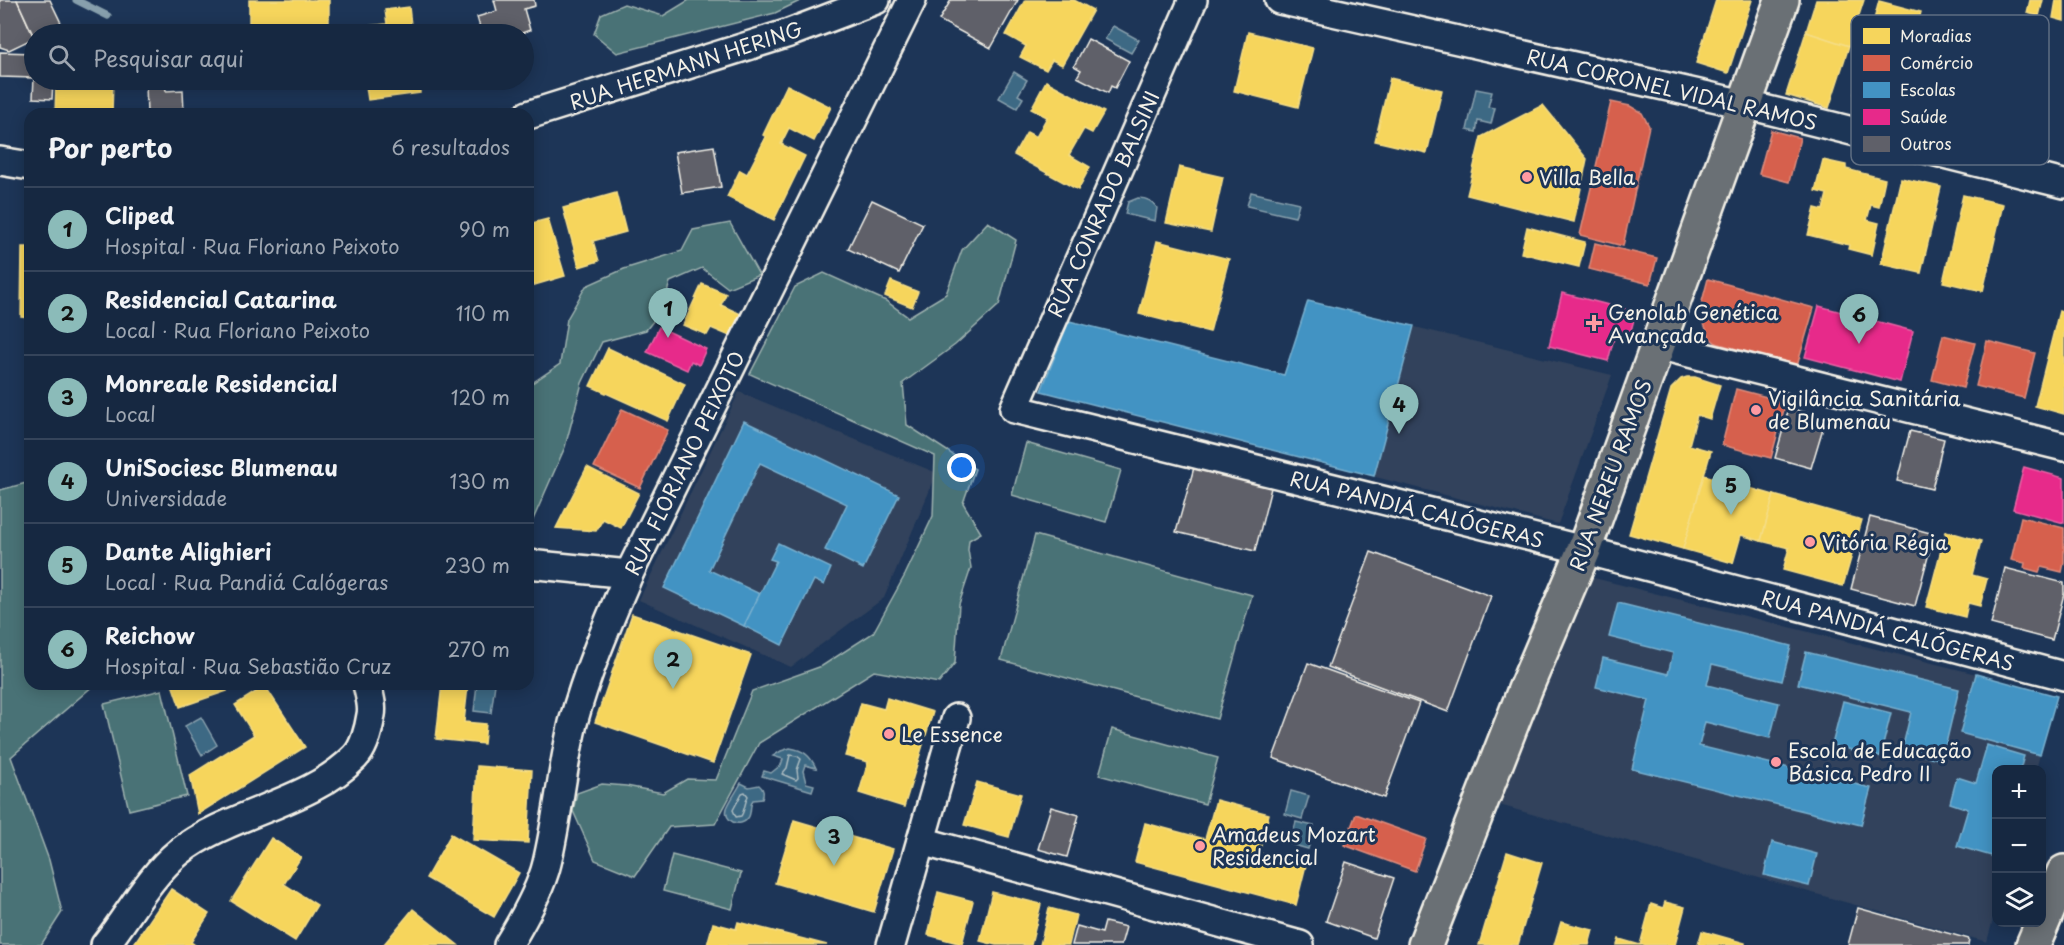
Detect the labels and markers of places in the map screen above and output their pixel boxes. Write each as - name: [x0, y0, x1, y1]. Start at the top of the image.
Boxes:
- place label: Villa Bella: [1539, 162, 1636, 192]
- marker: Villa Bella: [1520, 170, 1534, 184]
- pin: 1: [648, 288, 688, 338]
- pin: 6: [1840, 294, 1878, 344]
- place label: Genolab Genética Avançada: [1608, 297, 1779, 350]
- marker: Genolab Genética Avançada: [1585, 314, 1603, 332]
- place label: Vigilância Sanitária de Blumenau: [1768, 383, 1961, 436]
- pin: 4: [1380, 384, 1418, 434]
- marker: Vigilância Sanitária de Blumenau: [1749, 403, 1763, 417]
- pin: 5: [1712, 466, 1750, 515]
- place label: Vitória Régia: [1822, 527, 1948, 557]
- marker: Vitória Régia: [1803, 535, 1817, 549]
- pin: 2: [654, 640, 692, 689]
- place label: Le Essence: [901, 719, 1003, 749]
- marker: Le Essence: [882, 727, 896, 741]
- place label: Escola de Educação Básica Pedro II: [1788, 735, 1972, 788]
- marker: Escola de Educação Básica Pedro II: [1769, 755, 1783, 769]
- pin: 3: [814, 816, 854, 866]
- place label: Amadeus Mozart Residencial: [1212, 819, 1376, 872]
- marker: Amadeus Mozart Residencial: [1193, 839, 1207, 853]

